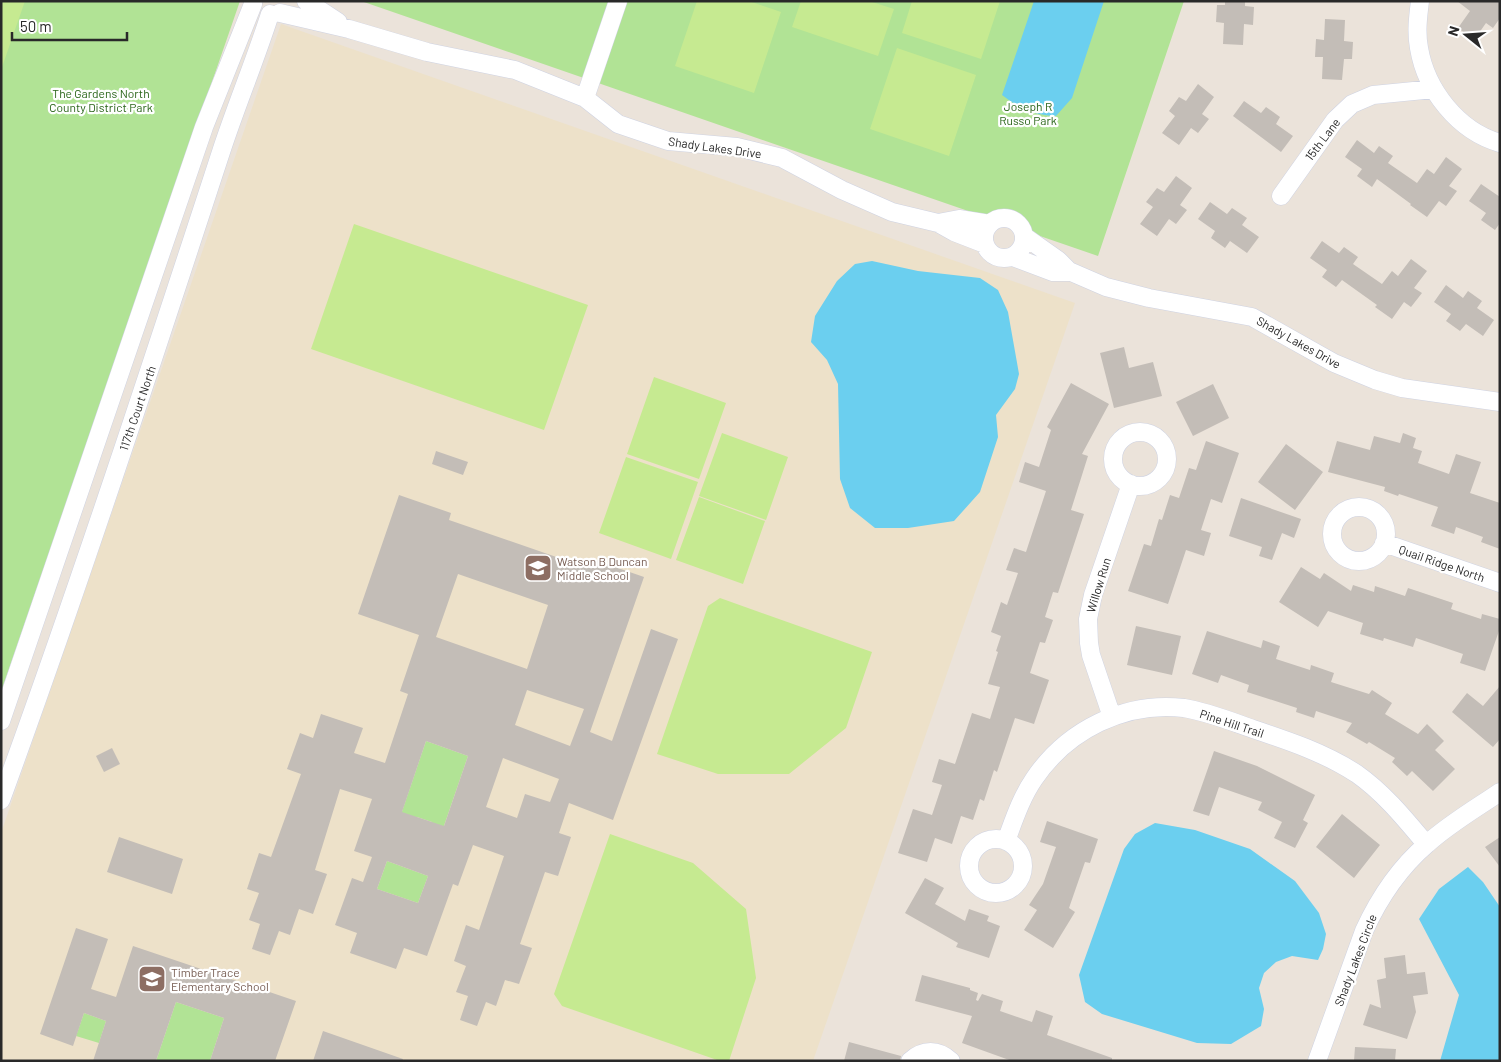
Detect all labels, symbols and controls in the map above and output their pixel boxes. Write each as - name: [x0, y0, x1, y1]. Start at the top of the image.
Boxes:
- scale bar: [12, 10, 128, 42]
- north arrow: [1441, 10, 1491, 60]
- text: 50 m: [20, 17, 52, 35]
- text: N: [1444, 24, 1463, 38]
- park label: The Gardens North County District Park: [49, 86, 153, 114]
- park label: Joseph R Russo Park: [999, 99, 1057, 127]
- street label: 15th Lane: [1302, 115, 1342, 163]
- street label: Shady Lakes Drive: [667, 134, 763, 160]
- street label: Shady Lakes Drive: [1254, 313, 1344, 371]
- street label: 117th Court North: [116, 364, 158, 452]
- street label: Quail Ridge North: [1397, 542, 1487, 584]
- school or university icon: Watson B Duncan Middle School: [523, 553, 553, 583]
- place label: Watson B Duncan Middle School: [557, 554, 647, 582]
- street label: Willow Run: [1083, 556, 1113, 614]
- street label: Pine Hill Trail: [1198, 706, 1266, 740]
- street label: Shady Lakes Circle: [1331, 912, 1379, 1008]
- school or university icon: Timber Trace Elementary School: [137, 964, 167, 994]
- place label: Timber Trace Elementary School: [171, 965, 269, 993]

